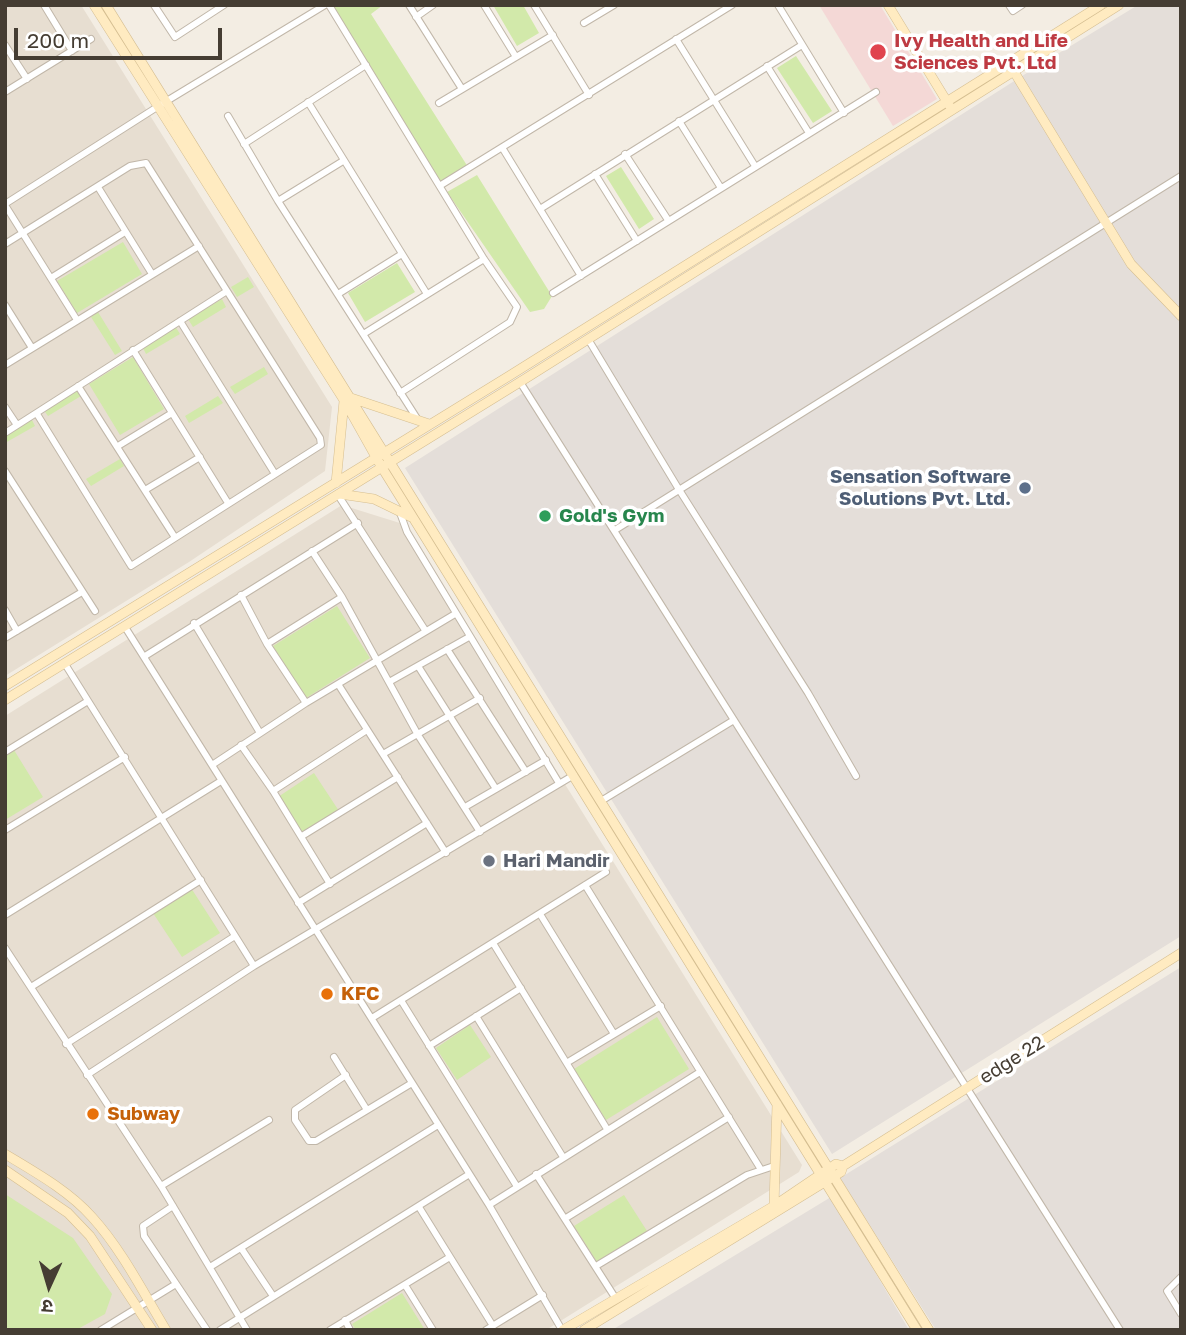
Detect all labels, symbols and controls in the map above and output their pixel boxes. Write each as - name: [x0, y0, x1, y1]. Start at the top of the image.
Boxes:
- scale bar: [18, 14, 226, 58]
- text: 200 m: [27, 27, 89, 53]
- place label: Ivy Health and Life Sciences Pvt. Ltd: [894, 30, 1068, 74]
- marker: Ivy Health and Life Sciences Pvt. Ltd: [868, 42, 888, 62]
- place label: Sensation Software Solutions Pvt. Ltd.: [830, 466, 1011, 510]
- marker: Sensation Software Solutions Pvt. Ltd.: [1017, 480, 1033, 496]
- place label: Gold's Gym: [559, 505, 664, 527]
- marker: Gold's Gym: [537, 508, 553, 524]
- place label: Hari Mandir: [503, 850, 610, 872]
- marker: Hari Mandir: [481, 853, 497, 869]
- place label: KFC: [341, 983, 380, 1005]
- marker: KFC: [319, 986, 335, 1002]
- street label: edge 22: [975, 1031, 1049, 1089]
- place label: Subway: [107, 1103, 180, 1125]
- marker: Subway: [85, 1106, 101, 1122]
- north arrow: [14, 1251, 84, 1321]
- text: उ: [41, 1296, 54, 1319]

